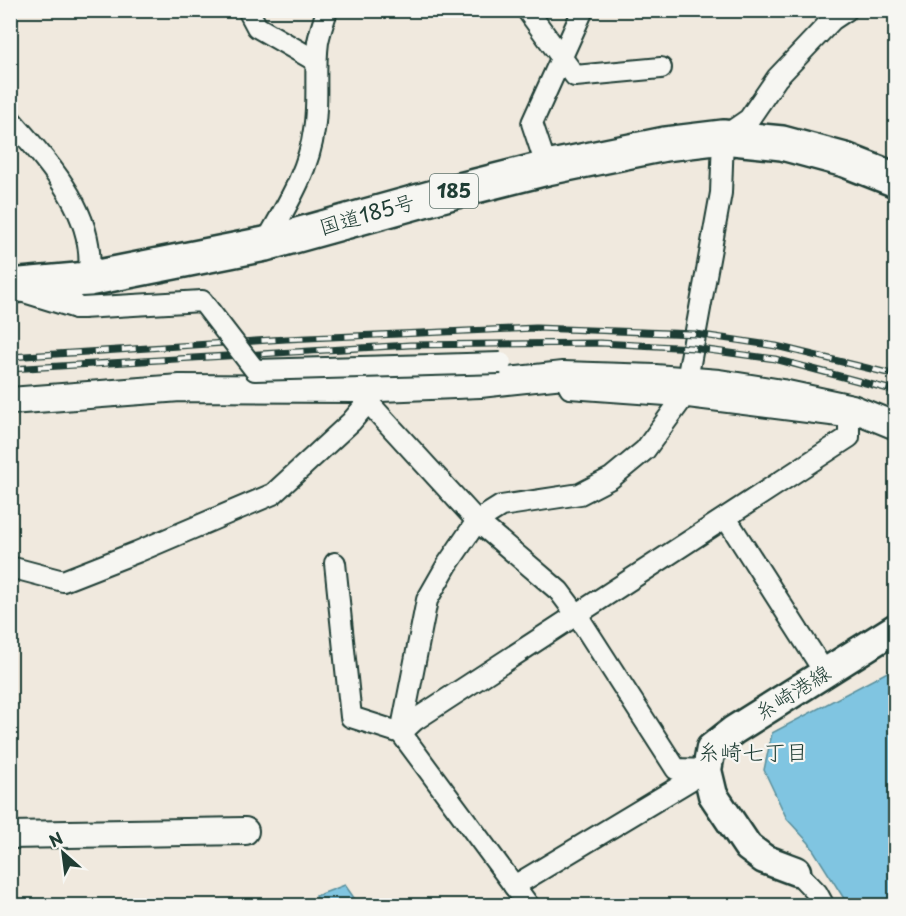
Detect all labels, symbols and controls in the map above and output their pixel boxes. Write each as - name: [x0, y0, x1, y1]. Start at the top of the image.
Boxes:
- road number: 185: [430, 174, 478, 208]
- street label: 国道185号: [315, 184, 418, 242]
- street label: 糸崎港線: [748, 655, 836, 727]
- district label: 糸崎七丁目: [698, 734, 808, 767]
- north arrow: [33, 823, 93, 883]
- text: N: [44, 825, 67, 852]

